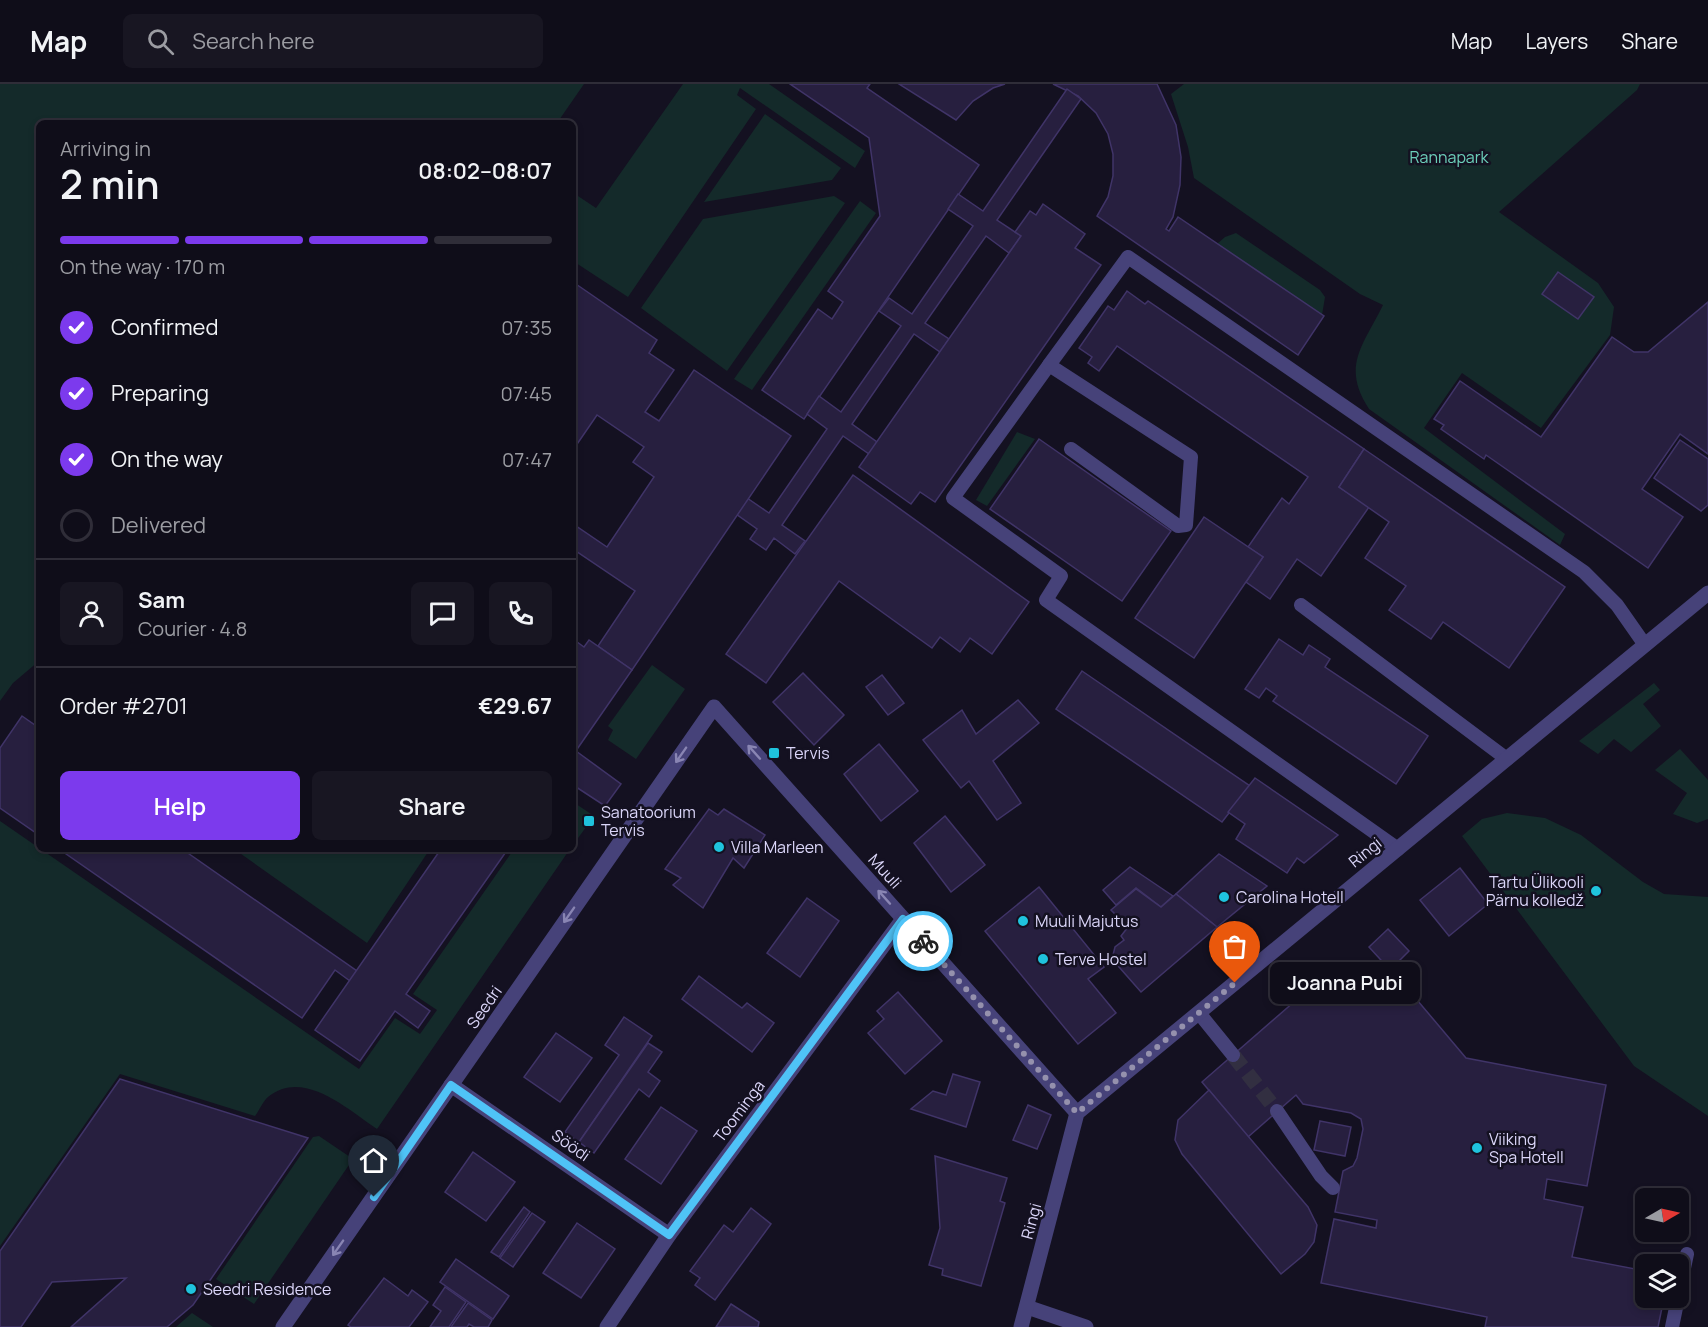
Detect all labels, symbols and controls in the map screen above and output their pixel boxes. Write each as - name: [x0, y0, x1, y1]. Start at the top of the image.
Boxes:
- search box: [123, 14, 543, 68]
- text: Map: [30, 22, 87, 60]
- icon: search: [144, 25, 177, 58]
- text: Search here: [192, 26, 315, 56]
- text: Map: [1451, 27, 1492, 55]
- text: Layers: [1525, 27, 1588, 55]
- text: Share: [1621, 27, 1678, 55]
- text: Arriving in: [60, 135, 151, 162]
- park label: Rannapark: [1410, 146, 1490, 168]
- text: 08:02–08:07: [418, 156, 552, 186]
- text: 2 min: [60, 157, 159, 211]
- text: On the way · 170 m: [60, 253, 225, 280]
- icon: check: [60, 311, 93, 344]
- text: Confirmed: [111, 312, 219, 342]
- text: 07:35: [501, 314, 552, 341]
- icon: check: [60, 377, 93, 410]
- text: Preparing: [111, 378, 209, 408]
- text: 07:45: [500, 380, 552, 407]
- icon: check: [60, 443, 93, 476]
- text: On the way: [111, 444, 223, 474]
- text: 07:47: [502, 446, 552, 473]
- text: Delivered: [111, 510, 206, 540]
- button: person: [60, 582, 123, 645]
- button: chat: [411, 582, 474, 645]
- button: phone: [489, 582, 552, 645]
- text: Sam: [138, 585, 185, 615]
- text: Courier · 4.8: [138, 615, 247, 642]
- text: Order #2701: [60, 691, 188, 721]
- text: €29.67: [478, 691, 552, 721]
- place label: Tervis: [786, 742, 830, 764]
- one-way arrow: [747, 745, 761, 760]
- marker: Tervis: [767, 746, 781, 760]
- one-way arrow: [675, 747, 687, 763]
- button: Help: [60, 771, 300, 840]
- button: Share: [312, 771, 552, 840]
- place label: Sanatoorium Tervis: [601, 801, 696, 841]
- marker: Sanatoorium Tervis: [582, 814, 596, 828]
- street label: Ringi: [1344, 832, 1386, 872]
- place label: Villa Marleen: [731, 836, 823, 858]
- marker: Villa Marleen: [712, 840, 726, 854]
- street label: Muuli: [863, 849, 907, 893]
- place label: Tartu Ülikooli Pärnu kolledž: [1486, 871, 1584, 911]
- marker: Tartu Ülikooli Pärnu kolledž: [1589, 884, 1603, 898]
- place label: Carolina Hotell: [1236, 886, 1344, 908]
- one-way arrow: [877, 890, 891, 905]
- marker: Carolina Hotell: [1217, 890, 1231, 904]
- one-way arrow: [563, 907, 575, 923]
- place label: Muuli Majutus: [1035, 910, 1138, 932]
- courier: [893, 911, 953, 971]
- marker: Muuli Majutus: [1016, 914, 1030, 928]
- pin: [1209, 921, 1260, 983]
- icon: bike: [907, 925, 940, 958]
- icon: bag: [1218, 930, 1251, 963]
- place label: Terve Hostel: [1055, 948, 1147, 970]
- marker: Terve Hostel: [1036, 952, 1050, 966]
- callout: Joanna Pubi: [1271, 962, 1421, 1004]
- text: Joanna Pubi: [1287, 969, 1403, 996]
- street label: Seedri: [461, 981, 507, 1033]
- street label: Toominga: [708, 1075, 770, 1147]
- street label: Söödi: [547, 1124, 595, 1166]
- place label: Viiking Spa Hotell: [1489, 1128, 1564, 1168]
- pin: [348, 1135, 399, 1197]
- marker: Viiking Spa Hotell: [1470, 1141, 1484, 1155]
- icon: home: [357, 1144, 390, 1177]
- north arrow: [1635, 1188, 1689, 1242]
- map controls: [1635, 1188, 1689, 1308]
- street label: Ringi: [1016, 1201, 1046, 1241]
- one-way arrow: [332, 1239, 344, 1255]
- button: layers: [1635, 1254, 1689, 1308]
- place label: Seedri Residence: [203, 1278, 331, 1300]
- marker: Seedri Residence: [184, 1282, 198, 1296]

